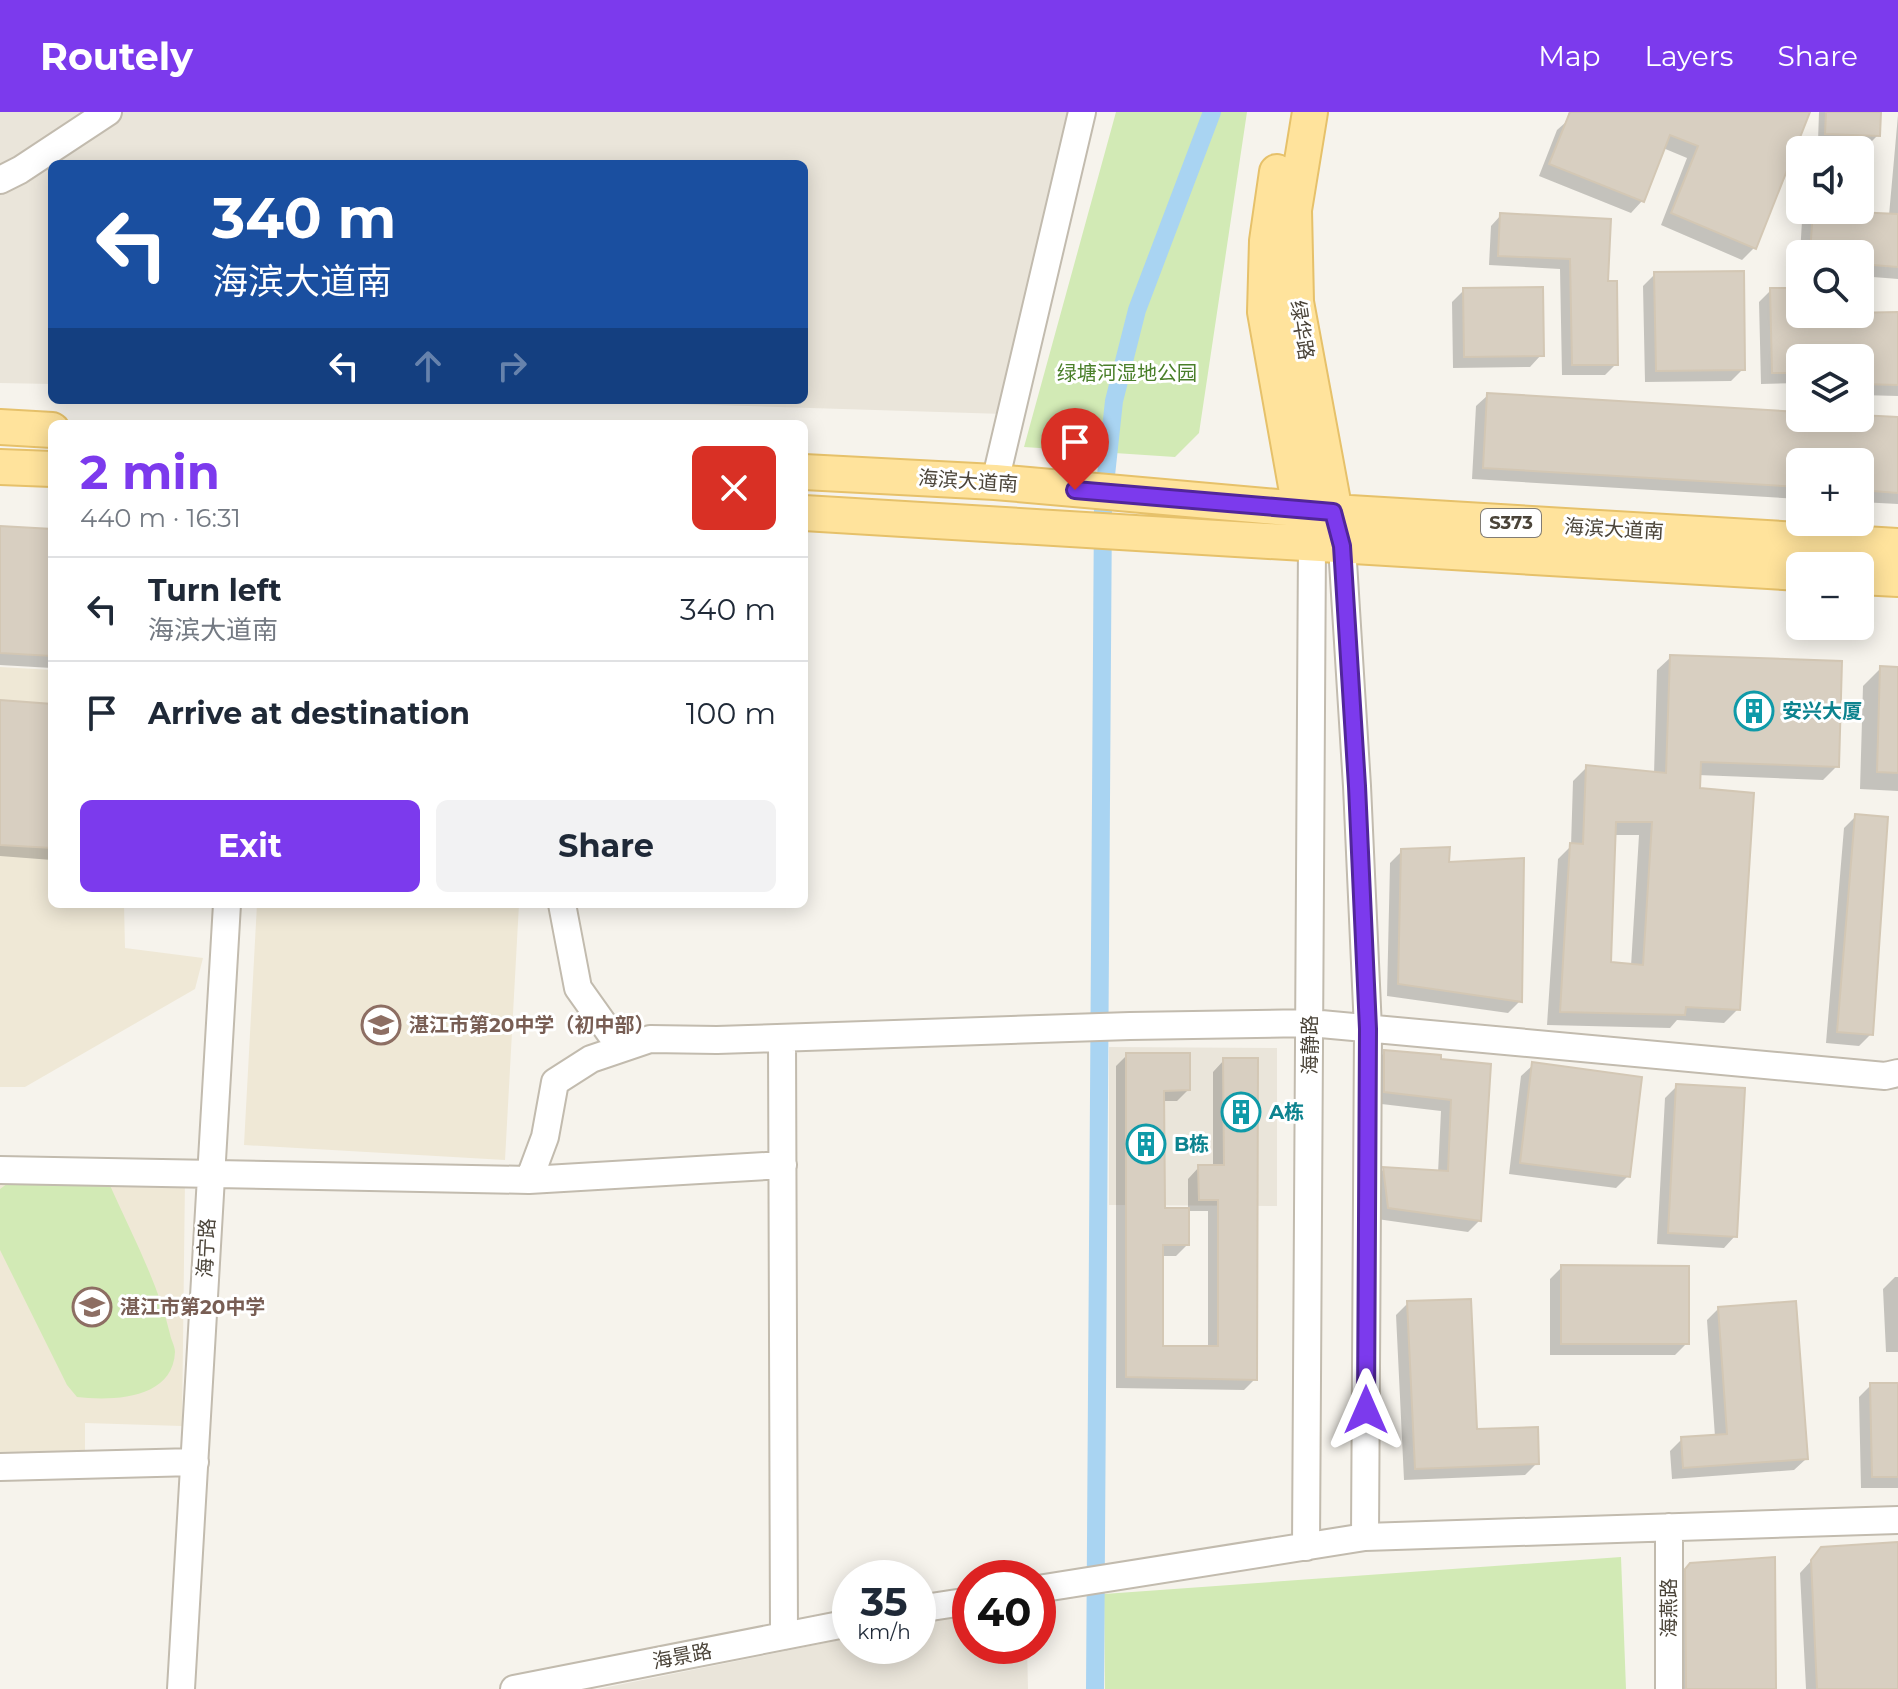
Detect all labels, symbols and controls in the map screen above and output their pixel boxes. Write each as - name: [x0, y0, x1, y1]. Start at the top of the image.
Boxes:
- text: Routely: [40, 33, 193, 80]
- text: Map: [1538, 39, 1601, 73]
- text: Layers: [1645, 39, 1734, 73]
- text: Share: [1778, 39, 1858, 73]
- map controls: [1786, 136, 1874, 640]
- button: sound: [1786, 136, 1874, 224]
- text: 340 m: [212, 184, 396, 252]
- icon: left: [80, 192, 184, 296]
- button: search: [1786, 240, 1874, 328]
- text: 海滨大道南: [212, 259, 392, 303]
- street label: 绿华路: [1285, 298, 1319, 362]
- icon: left: [322, 344, 366, 388]
- icon: ahead: [406, 344, 450, 388]
- icon: right: [490, 344, 534, 388]
- button: layers: [1786, 344, 1874, 432]
- park label: 绿塘河湿地公园: [1057, 361, 1197, 385]
- pin: [1041, 408, 1109, 490]
- icon: arrive: [1053, 420, 1097, 464]
- text: 2 min: [80, 443, 220, 501]
- button: close: [692, 446, 776, 530]
- button: +: [1786, 448, 1874, 536]
- street label: 海滨大道南: [917, 466, 1019, 496]
- text: 440 m · 16:31: [80, 502, 241, 534]
- road number: S373: [1481, 509, 1541, 537]
- street label: 海滨大道南: [1563, 514, 1665, 544]
- button: −: [1786, 552, 1874, 640]
- text: Turn left: [148, 572, 281, 609]
- icon: left: [80, 587, 124, 631]
- text: 340 m: [680, 591, 776, 628]
- text: 海滨大道南: [148, 614, 278, 646]
- building icon: 安兴大厦: [1733, 690, 1775, 732]
- icon: arrive: [80, 691, 124, 735]
- text: Arrive at destination: [148, 695, 470, 732]
- text: 100 m: [686, 695, 776, 732]
- place label: 安兴大厦: [1782, 699, 1862, 723]
- button: Exit: [80, 800, 420, 892]
- button: Share: [436, 800, 776, 892]
- school or university icon: 湛江市第20中学（初中部）: [360, 1004, 402, 1046]
- place label: 湛江市第20中学（初中部）: [409, 1013, 654, 1037]
- street label: 海静路: [1298, 1015, 1322, 1075]
- building icon: A栋: [1220, 1091, 1262, 1133]
- place label: A栋: [1268, 1100, 1304, 1124]
- building icon: B栋: [1125, 1123, 1167, 1165]
- place label: B栋: [1174, 1132, 1209, 1156]
- street label: 海宁路: [192, 1217, 220, 1279]
- school or university icon: 湛江市第20中学: [71, 1286, 113, 1328]
- place label: 湛江市第20中学: [120, 1295, 265, 1319]
- position arrow: [1324, 1368, 1408, 1452]
- speed limit sign: 40: [952, 1560, 1056, 1664]
- text: 35: [860, 1577, 908, 1626]
- street label: 海燕路: [1657, 1578, 1681, 1638]
- text: km/h: [857, 1620, 911, 1644]
- street label: 海景路: [650, 1638, 714, 1674]

